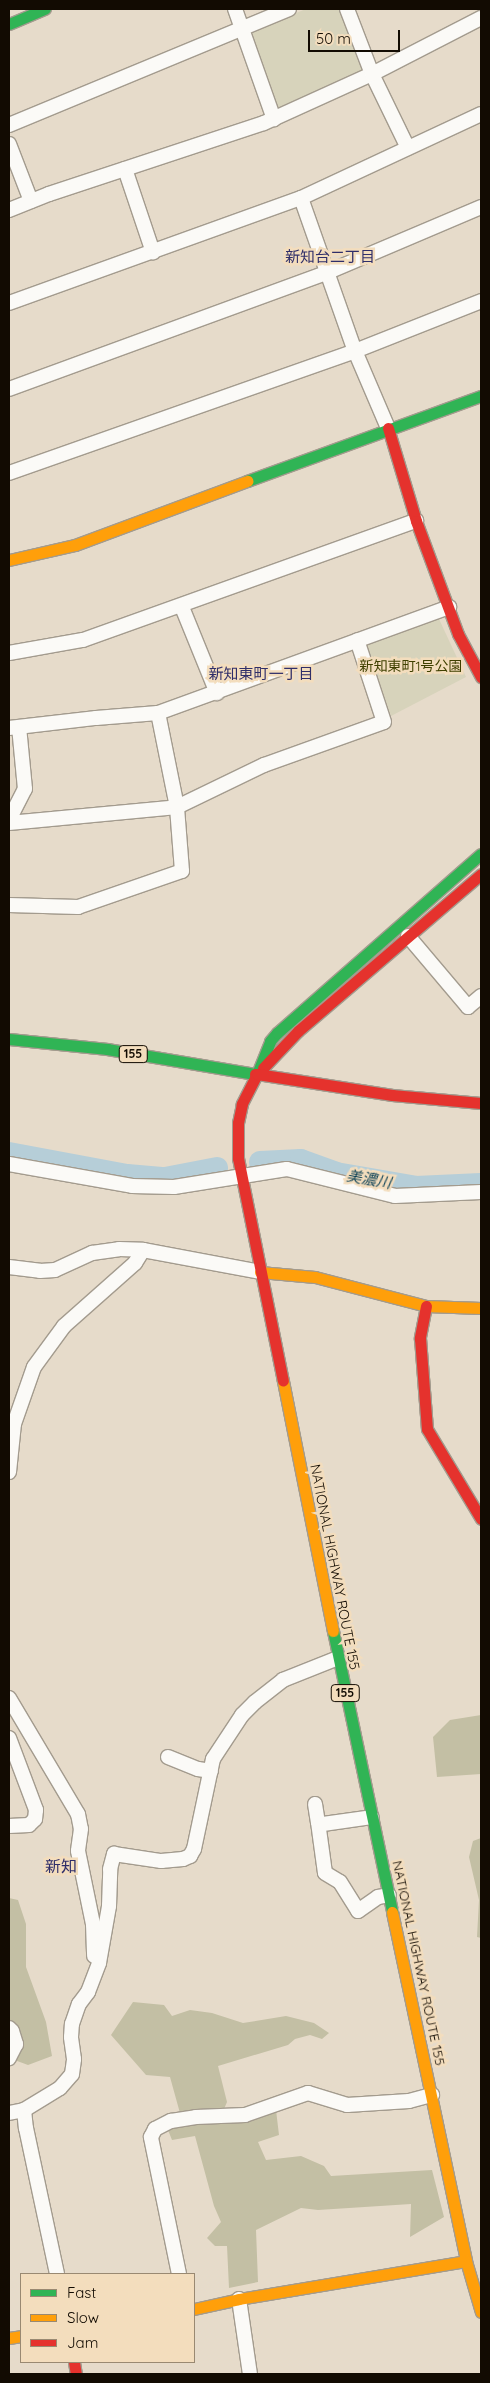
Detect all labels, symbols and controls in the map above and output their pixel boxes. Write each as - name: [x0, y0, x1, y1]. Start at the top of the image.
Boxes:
- scale bar: [310, 20, 402, 52]
- text: 50 m: [316, 29, 351, 48]
- district label: 新知台二丁目: [285, 248, 375, 266]
- park label: 新知東町1号公園: [359, 658, 463, 674]
- district label: 新知東町一丁目: [209, 665, 313, 683]
- road number: 155: [118, 1044, 148, 1064]
- water label: 美濃川: [345, 1166, 393, 1192]
- street label: NATIONAL HIGHWAY ROUTE 155: [307, 1463, 363, 1671]
- road number: 155: [330, 1684, 360, 1702]
- district label: 新知: [45, 1856, 77, 1876]
- street label: NATIONAL HIGHWAY ROUTE 155: [389, 1859, 449, 2067]
- legend: [20, 2273, 195, 2363]
- text: Fast: [67, 2283, 96, 2302]
- text: Slow: [67, 2308, 99, 2327]
- text: Jam: [67, 2333, 98, 2352]

